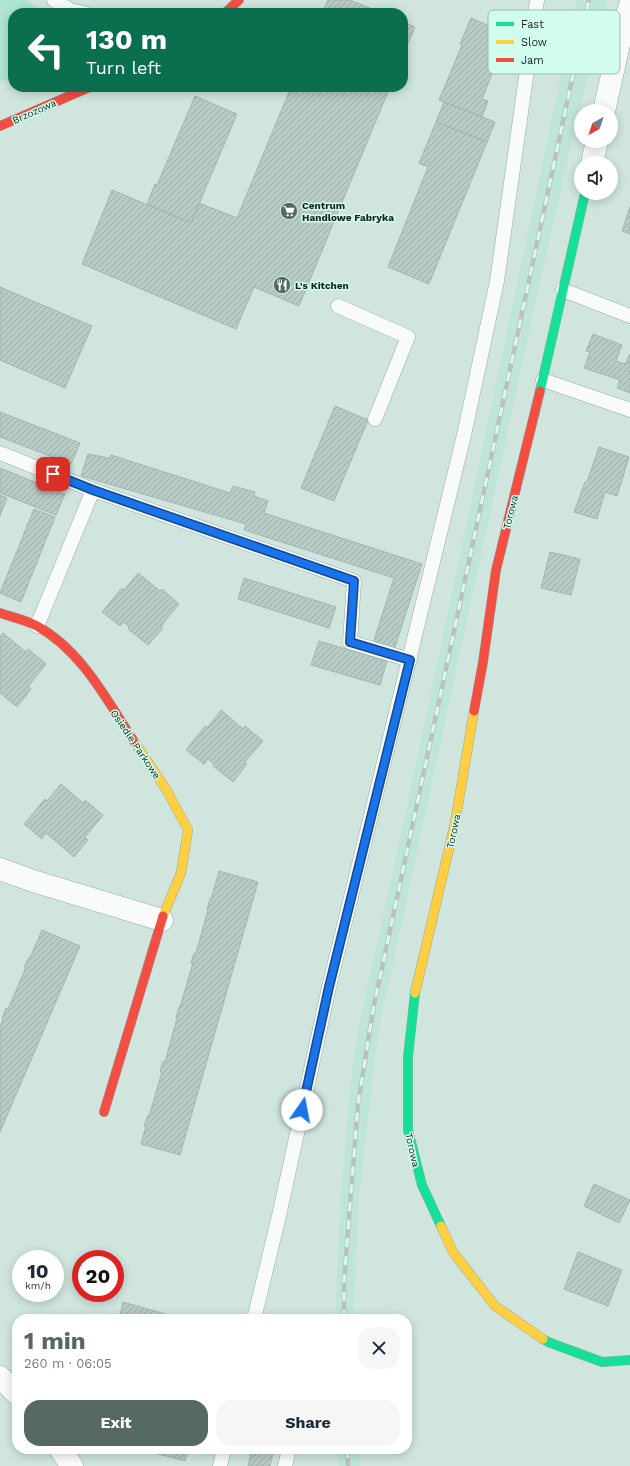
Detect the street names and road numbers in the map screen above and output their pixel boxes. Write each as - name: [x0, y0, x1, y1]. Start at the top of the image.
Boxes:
- street label: Brzozowa: [11, 97, 58, 126]
- street label: Torowa: [501, 494, 520, 530]
- street label: Osiedle Parkowe: [108, 708, 163, 781]
- street label: Torowa: [445, 813, 463, 849]
- street label: Torowa: [403, 1132, 422, 1169]

